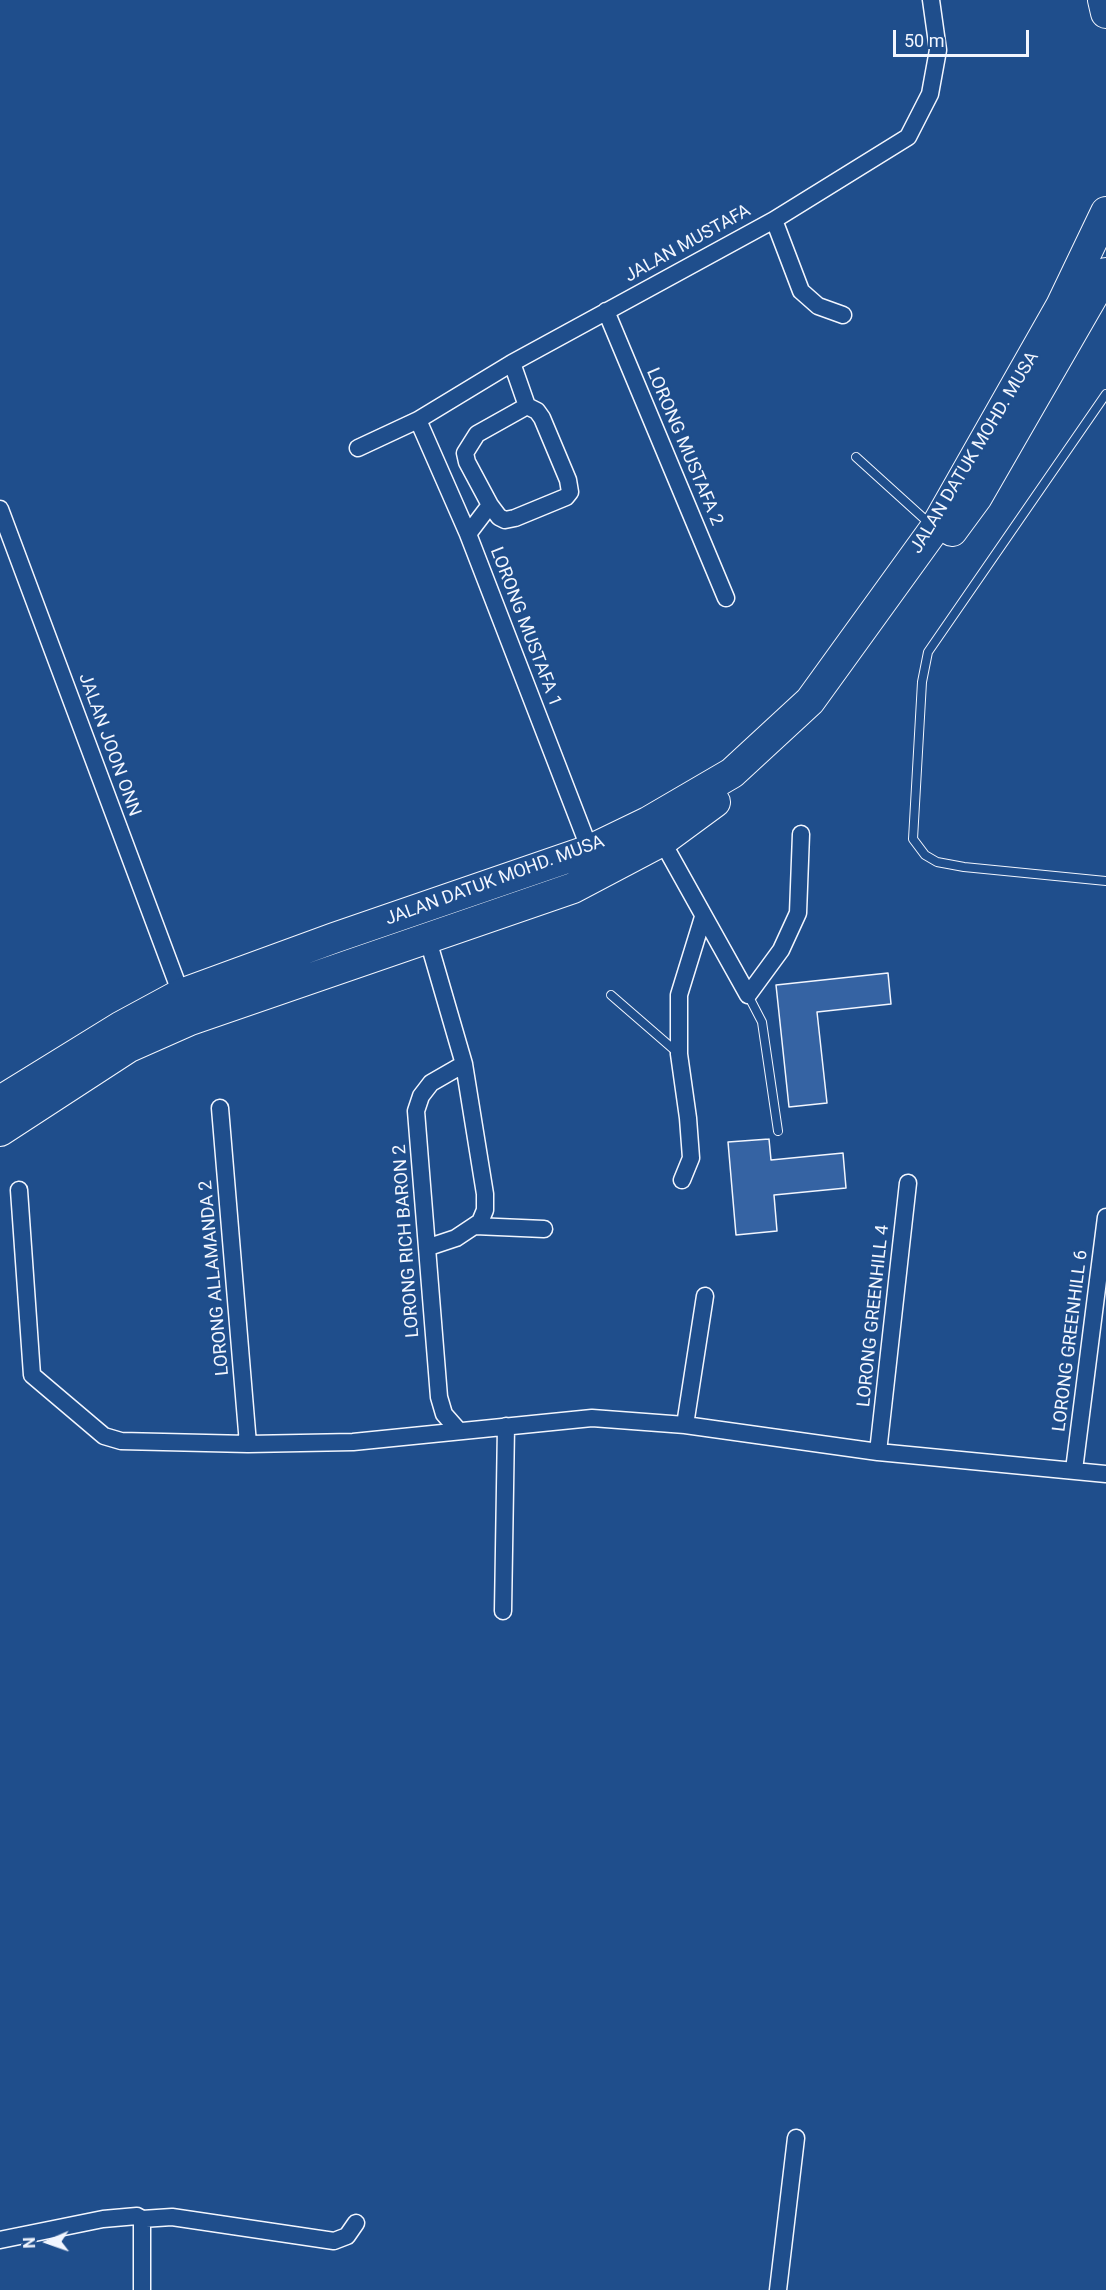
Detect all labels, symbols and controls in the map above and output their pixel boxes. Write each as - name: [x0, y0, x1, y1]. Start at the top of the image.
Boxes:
- scale bar: [896, 18, 1032, 56]
- text: 50 m: [904, 30, 944, 51]
- street label: JALAN MUSTAFA: [621, 201, 755, 287]
- street label: JALAN DATUK MOHD. MUSA: [906, 348, 1044, 558]
- street label: LORONG MUSTAFA 2: [641, 365, 727, 529]
- street label: LORONG MUSTAFA 1: [485, 544, 565, 710]
- street label: JALAN JOON ONN: [73, 671, 145, 819]
- street label: JALAN DATUK MOHD. MUSA: [382, 831, 608, 931]
- street label: LORONG RICH BARON 2: [389, 1144, 425, 1338]
- street label: LORONG ALLAMANDA 2: [196, 1179, 234, 1377]
- street label: LORONG GREENHILL 4: [854, 1224, 894, 1408]
- street label: LORONG GREENHILL 6: [1049, 1249, 1093, 1433]
- north arrow: [18, 2212, 78, 2272]
- text: N: [20, 2237, 39, 2249]

